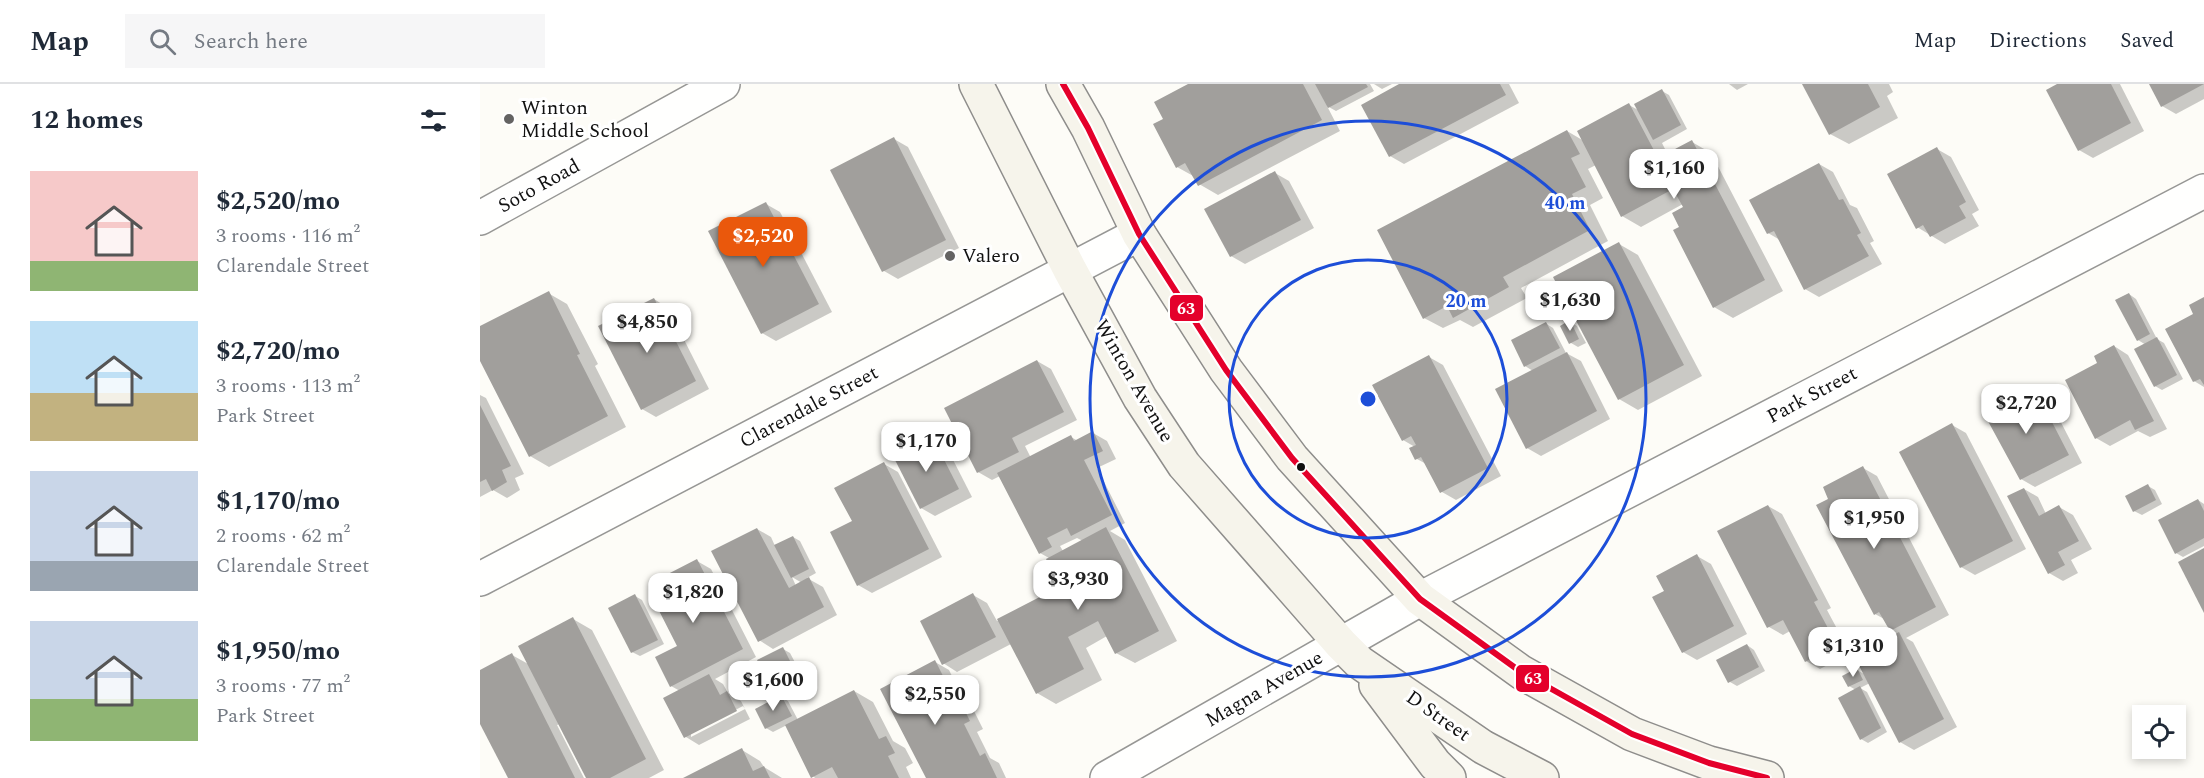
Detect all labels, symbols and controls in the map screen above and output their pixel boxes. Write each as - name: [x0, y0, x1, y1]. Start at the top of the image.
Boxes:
- search box: [125, 14, 545, 68]
- text: Map: [30, 20, 89, 63]
- icon: search: [146, 25, 179, 58]
- text: Search here: [194, 25, 308, 58]
- text: Map: [1914, 25, 1956, 57]
- text: Directions: [1989, 25, 2087, 57]
- text: Saved: [2120, 25, 2174, 57]
- place label: Winton Middle School: [521, 93, 649, 146]
- text: 12 homes: [30, 100, 144, 140]
- icon: filters: [417, 104, 450, 137]
- marker: Winton Middle School: [502, 112, 516, 126]
- pin: $1,160: [1625, 149, 1723, 200]
- street label: Soto Road: [492, 151, 586, 221]
- text: $1,160: [1643, 153, 1705, 183]
- text: $2,520/mo: [216, 181, 340, 221]
- text: 40 m: [1545, 190, 1585, 217]
- icon: home: [78, 195, 150, 267]
- pin: $2,520: [714, 217, 812, 268]
- text: 3 rooms · 116 m²: [216, 221, 360, 251]
- text: $2,520: [732, 221, 794, 251]
- place label: Valero: [962, 241, 1020, 271]
- marker: Valero: [943, 249, 957, 263]
- text: Clarendale Street: [216, 251, 369, 281]
- pin: $1,630: [1521, 281, 1619, 332]
- text: $1,630: [1539, 285, 1601, 315]
- text: 20 m: [1446, 288, 1486, 315]
- line badge: 63: [1169, 294, 1204, 322]
- text: 63: [1177, 297, 1195, 321]
- pin: $4,850: [598, 303, 696, 354]
- text: $4,850: [616, 307, 678, 337]
- street label: Winton Avenue: [1087, 314, 1181, 448]
- text: $2,720/mo: [216, 331, 340, 371]
- icon: home: [78, 345, 150, 417]
- street label: Clarendale Street: [734, 358, 884, 456]
- street label: Park Street: [1761, 359, 1863, 431]
- text: 3 rooms · 113 m²: [216, 371, 360, 401]
- pin: $2,720: [1977, 384, 2075, 435]
- text: $2,720: [1995, 388, 2057, 418]
- centre of rings: [1358, 389, 1378, 409]
- text: Park Street: [216, 401, 315, 431]
- pin: $1,170: [877, 422, 975, 473]
- text: $1,170: [895, 426, 957, 456]
- unlabelled marker: [1295, 461, 1307, 473]
- text: $1,170/mo: [216, 481, 340, 521]
- icon: home: [78, 495, 150, 567]
- pin: $1,950: [1825, 499, 1923, 550]
- text: $1,950: [1843, 503, 1905, 533]
- text: 2 rooms · 62 m²: [216, 521, 350, 551]
- text: Clarendale Street: [216, 551, 369, 581]
- pin: $3,930: [1029, 560, 1127, 611]
- text: $3,930: [1047, 564, 1109, 594]
- pin: $1,820: [644, 573, 742, 624]
- text: $1,820: [662, 577, 724, 607]
- pin: $1,310: [1804, 627, 1902, 678]
- text: $1,950/mo: [216, 631, 340, 671]
- text: $1,310: [1822, 631, 1884, 661]
- street label: Magna Avenue: [1199, 643, 1329, 735]
- icon: home: [78, 645, 150, 717]
- pin: $1,600: [724, 661, 822, 712]
- line badge: 63: [1515, 664, 1550, 693]
- text: $1,600: [742, 665, 804, 695]
- text: 63: [1524, 667, 1542, 691]
- text: 3 rooms · 77 m²: [216, 671, 350, 701]
- pin: $2,550: [886, 675, 984, 726]
- text: $2,550: [904, 679, 966, 709]
- street label: D Street: [1400, 683, 1476, 749]
- text: Park Street: [216, 701, 315, 731]
- map controls: [2132, 705, 2186, 759]
- button: locate: [2132, 705, 2186, 759]

